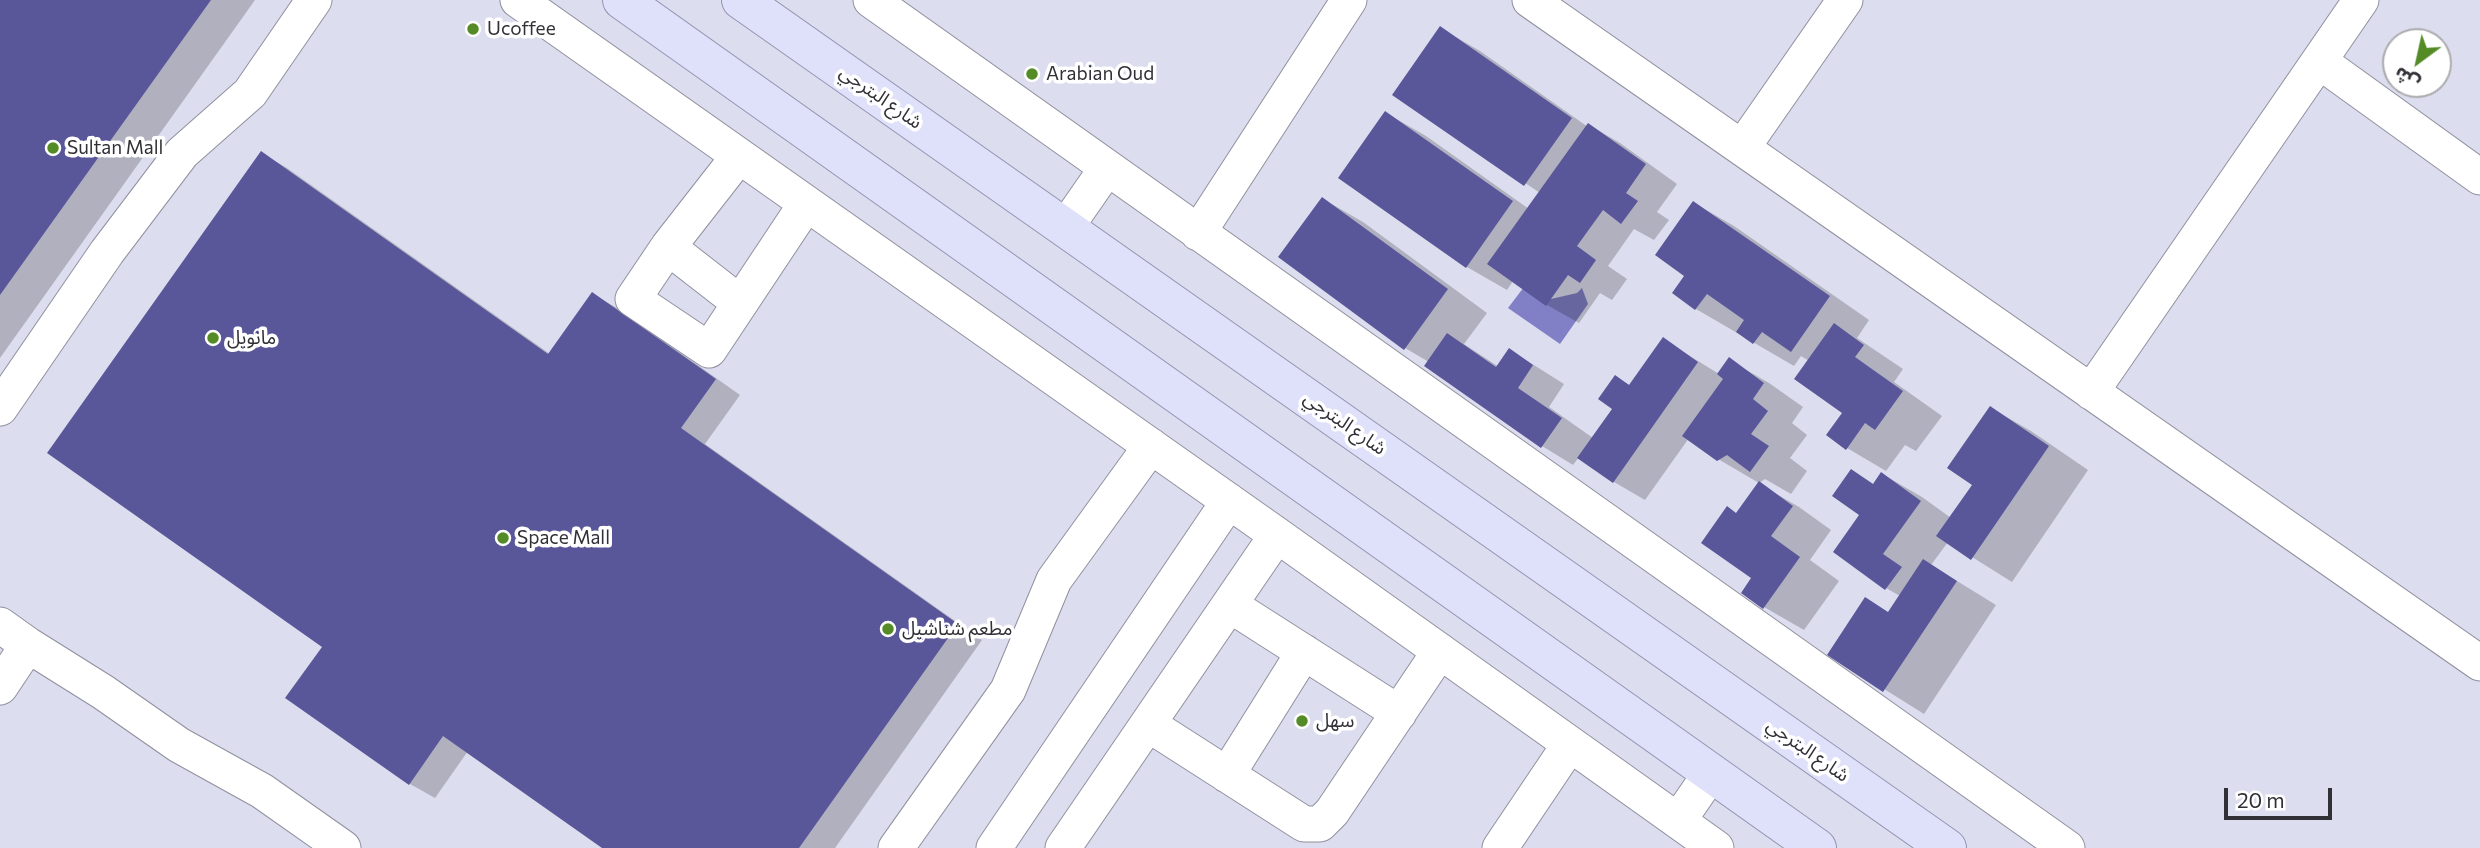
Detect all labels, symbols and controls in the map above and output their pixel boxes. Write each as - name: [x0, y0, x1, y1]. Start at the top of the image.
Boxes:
- place label: Ucoffee: [487, 18, 556, 40]
- marker: Ucoffee: [465, 21, 481, 37]
- north arrow: [2382, 28, 2452, 98]
- street label: شارع البترجي: [835, 60, 927, 134]
- place label: Arabian Oud: [1046, 63, 1154, 85]
- text: ش: [2389, 63, 2424, 96]
- marker: Arabian Oud: [1024, 66, 1040, 82]
- place label: Sultan Mall: [67, 137, 163, 159]
- marker: Sultan Mall: [45, 140, 61, 156]
- place label: مانويل: [227, 327, 276, 349]
- marker: مانويل: [205, 330, 221, 346]
- street label: شارع البترجي: [1299, 386, 1391, 460]
- place label: Space Mall: [517, 527, 610, 549]
- marker: Space Mall: [495, 530, 511, 546]
- place label: مطعم شناشيل: [902, 618, 1012, 640]
- marker: مطعم شناشيل: [880, 621, 896, 637]
- place label: سهل: [1316, 710, 1354, 732]
- marker: سهل: [1294, 713, 1310, 729]
- street label: شارع البترجي: [1762, 713, 1854, 787]
- scale bar: [2228, 774, 2336, 818]
- text: 20 m: [2237, 787, 2285, 812]

